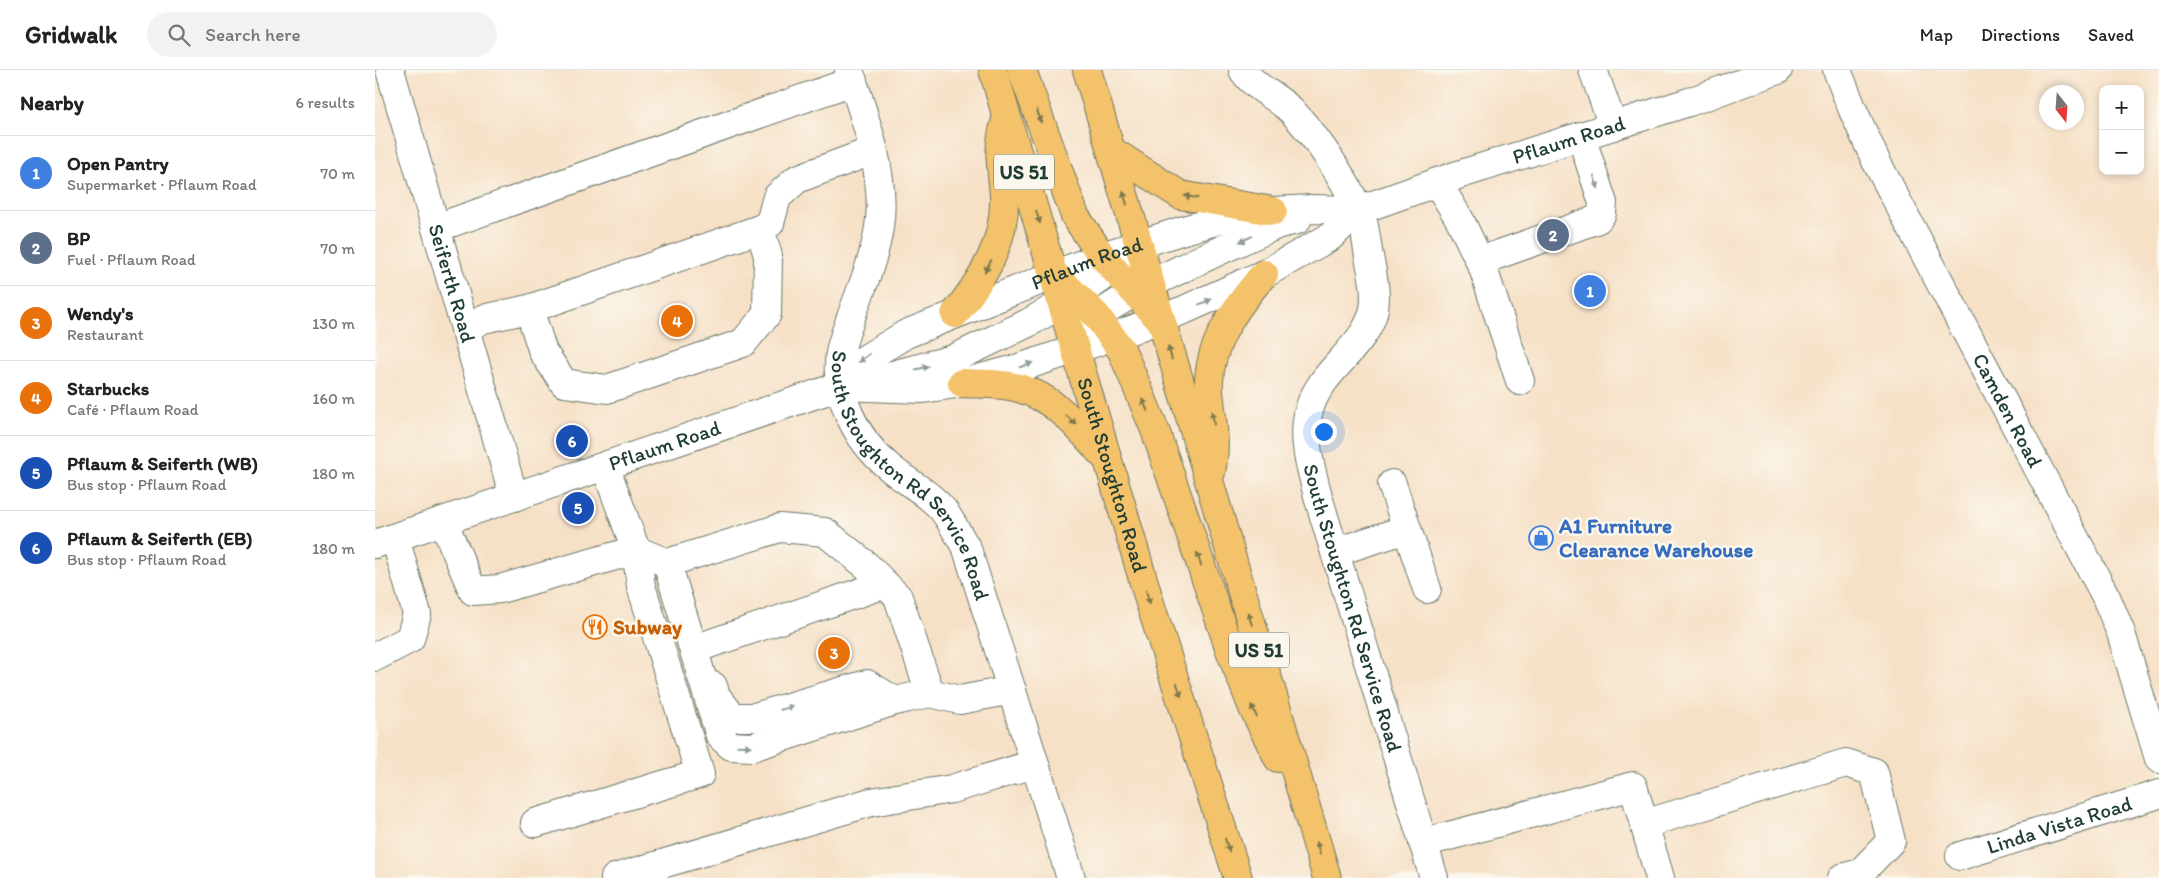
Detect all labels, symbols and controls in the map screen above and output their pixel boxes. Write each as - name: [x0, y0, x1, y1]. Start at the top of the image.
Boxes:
- search box: [147, 12, 497, 57]
- text: Gridwalk: [25, 20, 117, 49]
- icon: search: [165, 21, 193, 49]
- text: Search here: [205, 23, 301, 46]
- text: Map: [1920, 24, 1953, 46]
- text: Directions: [1981, 24, 2060, 46]
- text: Saved: [2088, 24, 2134, 46]
- north arrow: [2039, 85, 2084, 130]
- map controls: [2099, 85, 2144, 175]
- button: +: [2099, 85, 2144, 130]
- text: Nearby: [20, 90, 84, 115]
- text: 6 results: [295, 93, 355, 112]
- one-way arrow: [1036, 108, 1043, 123]
- street label: Pflaum Road: [1509, 110, 1628, 169]
- button: −: [2099, 130, 2144, 175]
- text: Open Pantry: [67, 152, 169, 175]
- road number: US 51: [994, 154, 1054, 190]
- text: 1: [32, 164, 40, 183]
- text: 70 m: [320, 164, 355, 183]
- text: Supermarket · Pflaum Road: [67, 175, 257, 194]
- one-way arrow: [1593, 175, 1600, 190]
- one-way arrow: [1121, 190, 1129, 205]
- one-way arrow: [1182, 192, 1198, 200]
- one-way arrow: [1034, 210, 1042, 225]
- pin: 2: [1537, 216, 1569, 254]
- street label: Seiferth Road: [423, 221, 481, 345]
- text: BP: [67, 227, 90, 250]
- street label: Pflaum Road: [1028, 231, 1146, 295]
- one-way arrow: [1239, 236, 1253, 244]
- text: 2: [32, 239, 40, 258]
- text: 70 m: [320, 239, 355, 258]
- text: Fuel · Pflaum Road: [67, 250, 196, 269]
- one-way arrow: [984, 259, 992, 273]
- pin: 1: [1574, 272, 1606, 310]
- one-way arrow: [1198, 297, 1212, 305]
- text: Wendy's: [67, 302, 134, 325]
- pin: 4: [661, 302, 693, 340]
- text: 3: [32, 314, 40, 333]
- text: 130 m: [312, 314, 355, 333]
- text: Restaurant: [67, 325, 144, 344]
- one-way arrow: [1166, 346, 1174, 361]
- street label: South Stoughton Rd Service Road: [827, 349, 996, 604]
- street label: Camden Road: [1968, 349, 2049, 472]
- one-way arrow: [858, 353, 871, 364]
- one-way arrow: [1019, 361, 1034, 369]
- one-way arrow: [915, 364, 930, 372]
- street label: South Stoughton Road: [1072, 374, 1153, 575]
- text: Starbucks: [67, 377, 149, 400]
- text: 4: [31, 389, 41, 408]
- text: 160 m: [312, 389, 355, 408]
- one-way arrow: [1141, 397, 1149, 412]
- text: Café · Pflaum Road: [67, 400, 199, 419]
- one-way arrow: [1209, 410, 1217, 426]
- street label: Pflaum Road: [605, 414, 724, 476]
- one-way arrow: [1064, 414, 1076, 426]
- your location: [1311, 419, 1337, 445]
- pin: 6: [556, 422, 588, 460]
- text: Pflaum & Seiferth (WB): [67, 452, 258, 475]
- street label: South Stoughton Rd Service Road: [1298, 461, 1408, 756]
- text: 5: [32, 464, 40, 483]
- text: 180 m: [312, 464, 355, 483]
- text: Bus stop · Pflaum Road: [67, 475, 227, 494]
- pin: 5: [562, 489, 594, 527]
- place label: A1 Furniture Clearance Warehouse: [1558, 513, 1753, 562]
- shop icon: A1 Furniture Clearance Warehouse: [1528, 525, 1554, 551]
- text: Pflaum & Seiferth (EB): [67, 527, 252, 550]
- text: 6: [32, 539, 40, 558]
- text: 180 m: [312, 539, 355, 558]
- text: Bus stop · Pflaum Road: [67, 550, 227, 569]
- one-way arrow: [1195, 551, 1202, 566]
- one-way arrow: [1145, 590, 1153, 605]
- one-way arrow: [1245, 612, 1253, 627]
- restaurant icon: Subway: [582, 614, 608, 640]
- place label: Subway: [613, 614, 683, 640]
- road number: US 51: [1229, 632, 1289, 668]
- pin: 3: [818, 634, 850, 672]
- one-way arrow: [1176, 682, 1184, 697]
- one-way arrow: [780, 703, 795, 711]
- one-way arrow: [1250, 704, 1258, 718]
- one-way arrow: [736, 743, 752, 751]
- street label: Linda Vista Road: [1983, 790, 2135, 859]
- one-way arrow: [1224, 837, 1232, 852]
- one-way arrow: [1314, 840, 1321, 855]

